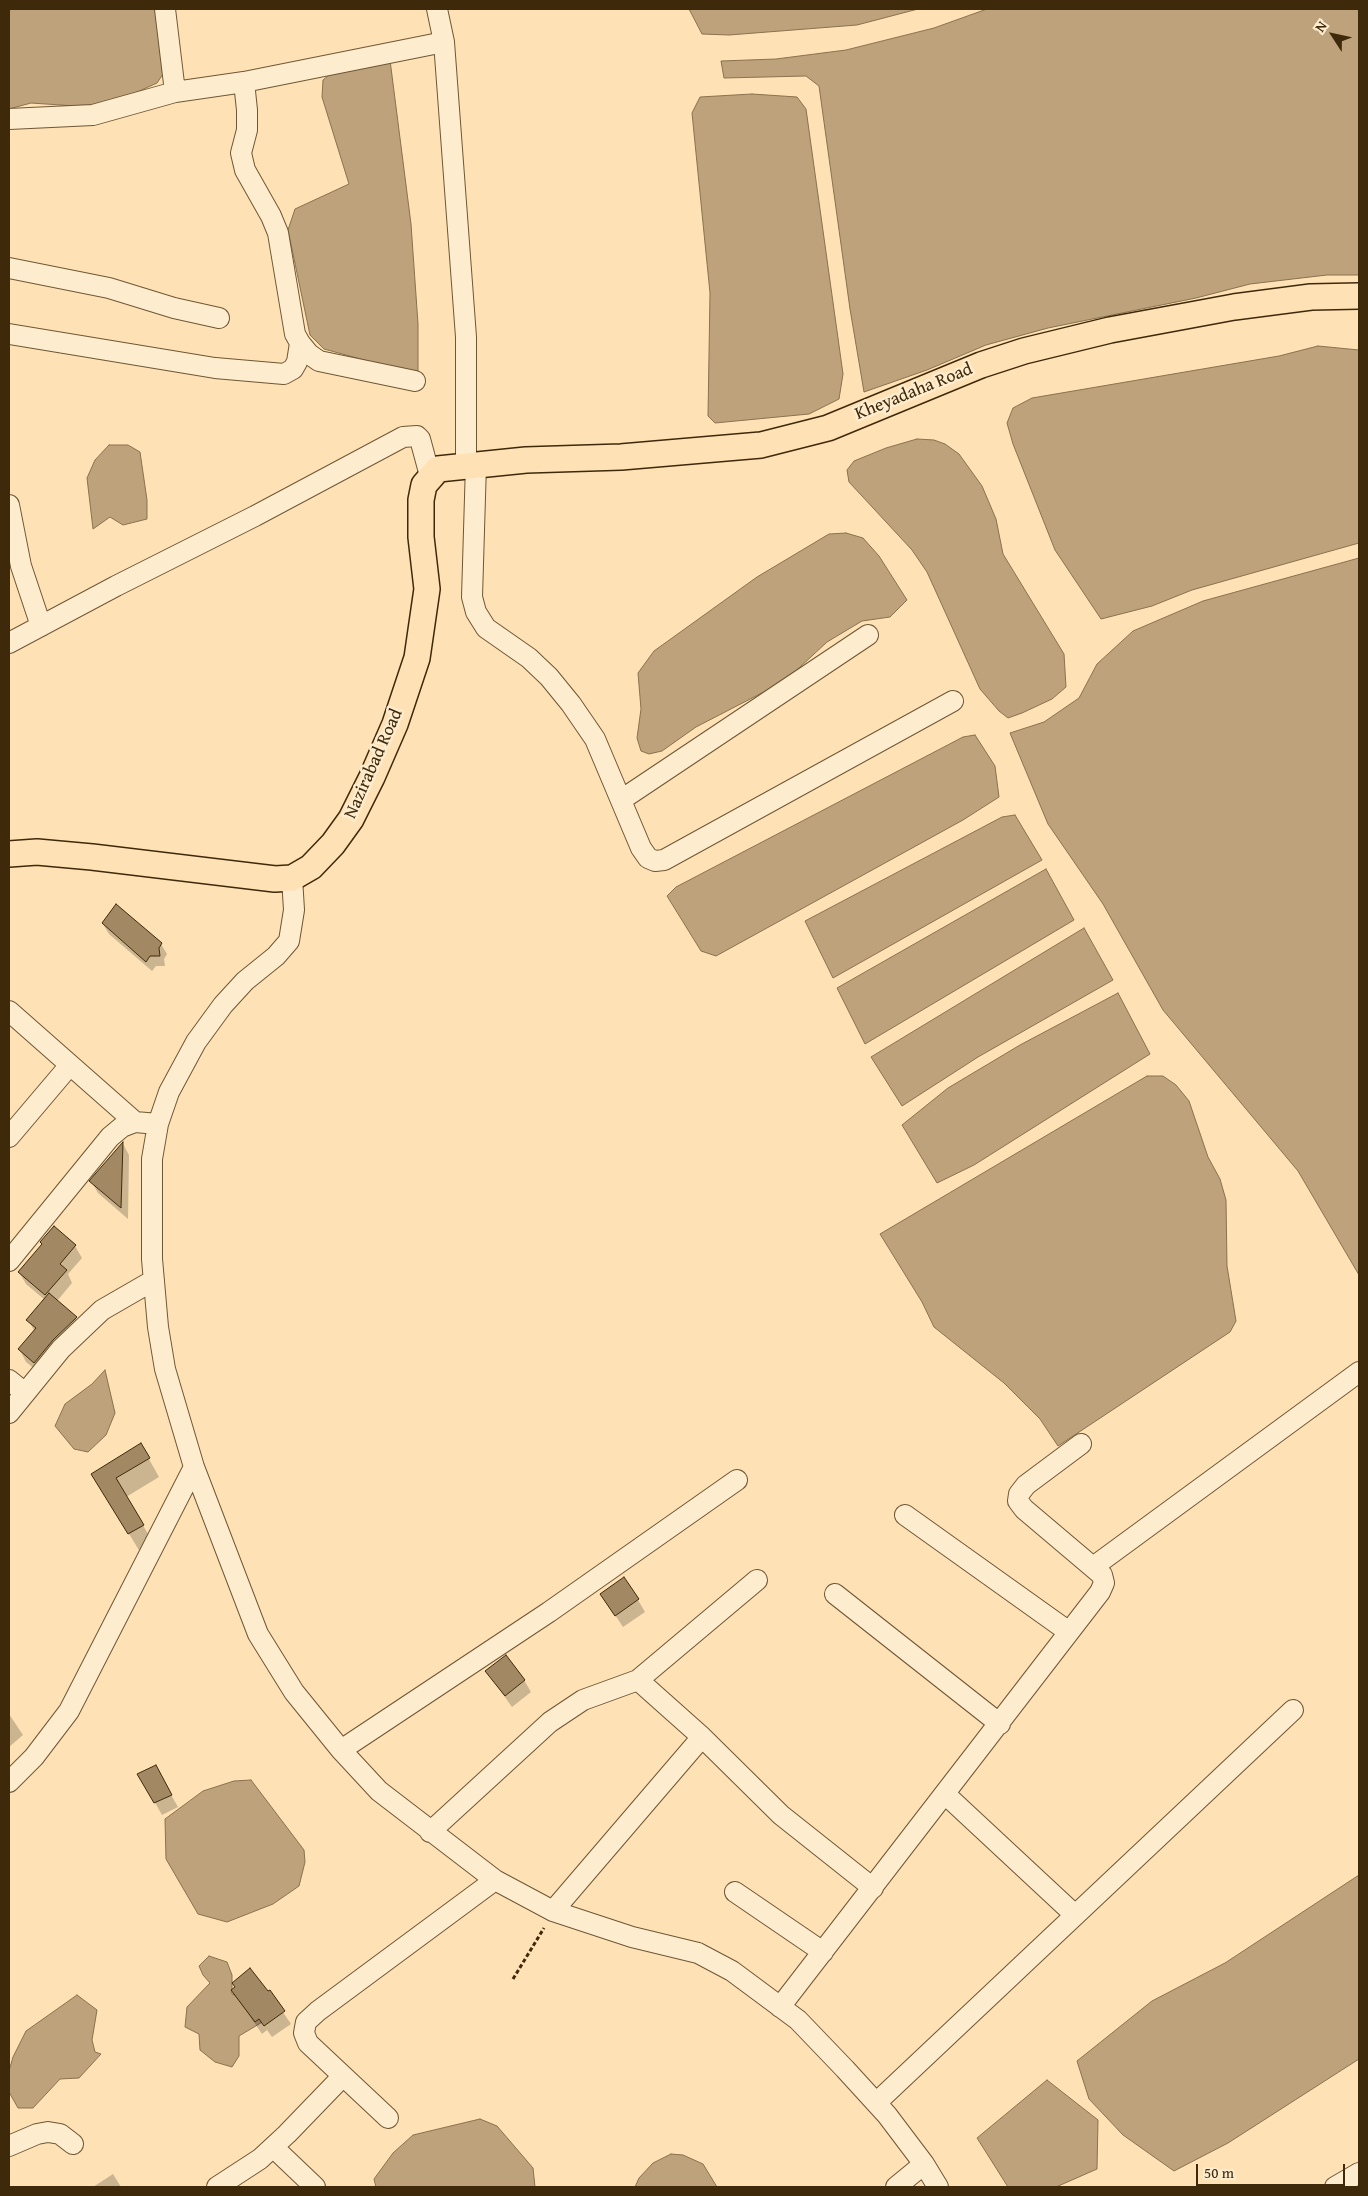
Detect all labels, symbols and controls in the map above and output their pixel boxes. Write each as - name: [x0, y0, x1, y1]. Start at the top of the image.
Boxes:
- north arrow: [1308, 10, 1358, 60]
- text: N: [1310, 17, 1332, 36]
- street label: Kheyadaha Road: [852, 359, 976, 425]
- street label: Nazirabad Road: [340, 706, 408, 822]
- scale bar: [1198, 2154, 1347, 2186]
- text: 50 m: [1204, 2162, 1234, 2183]

